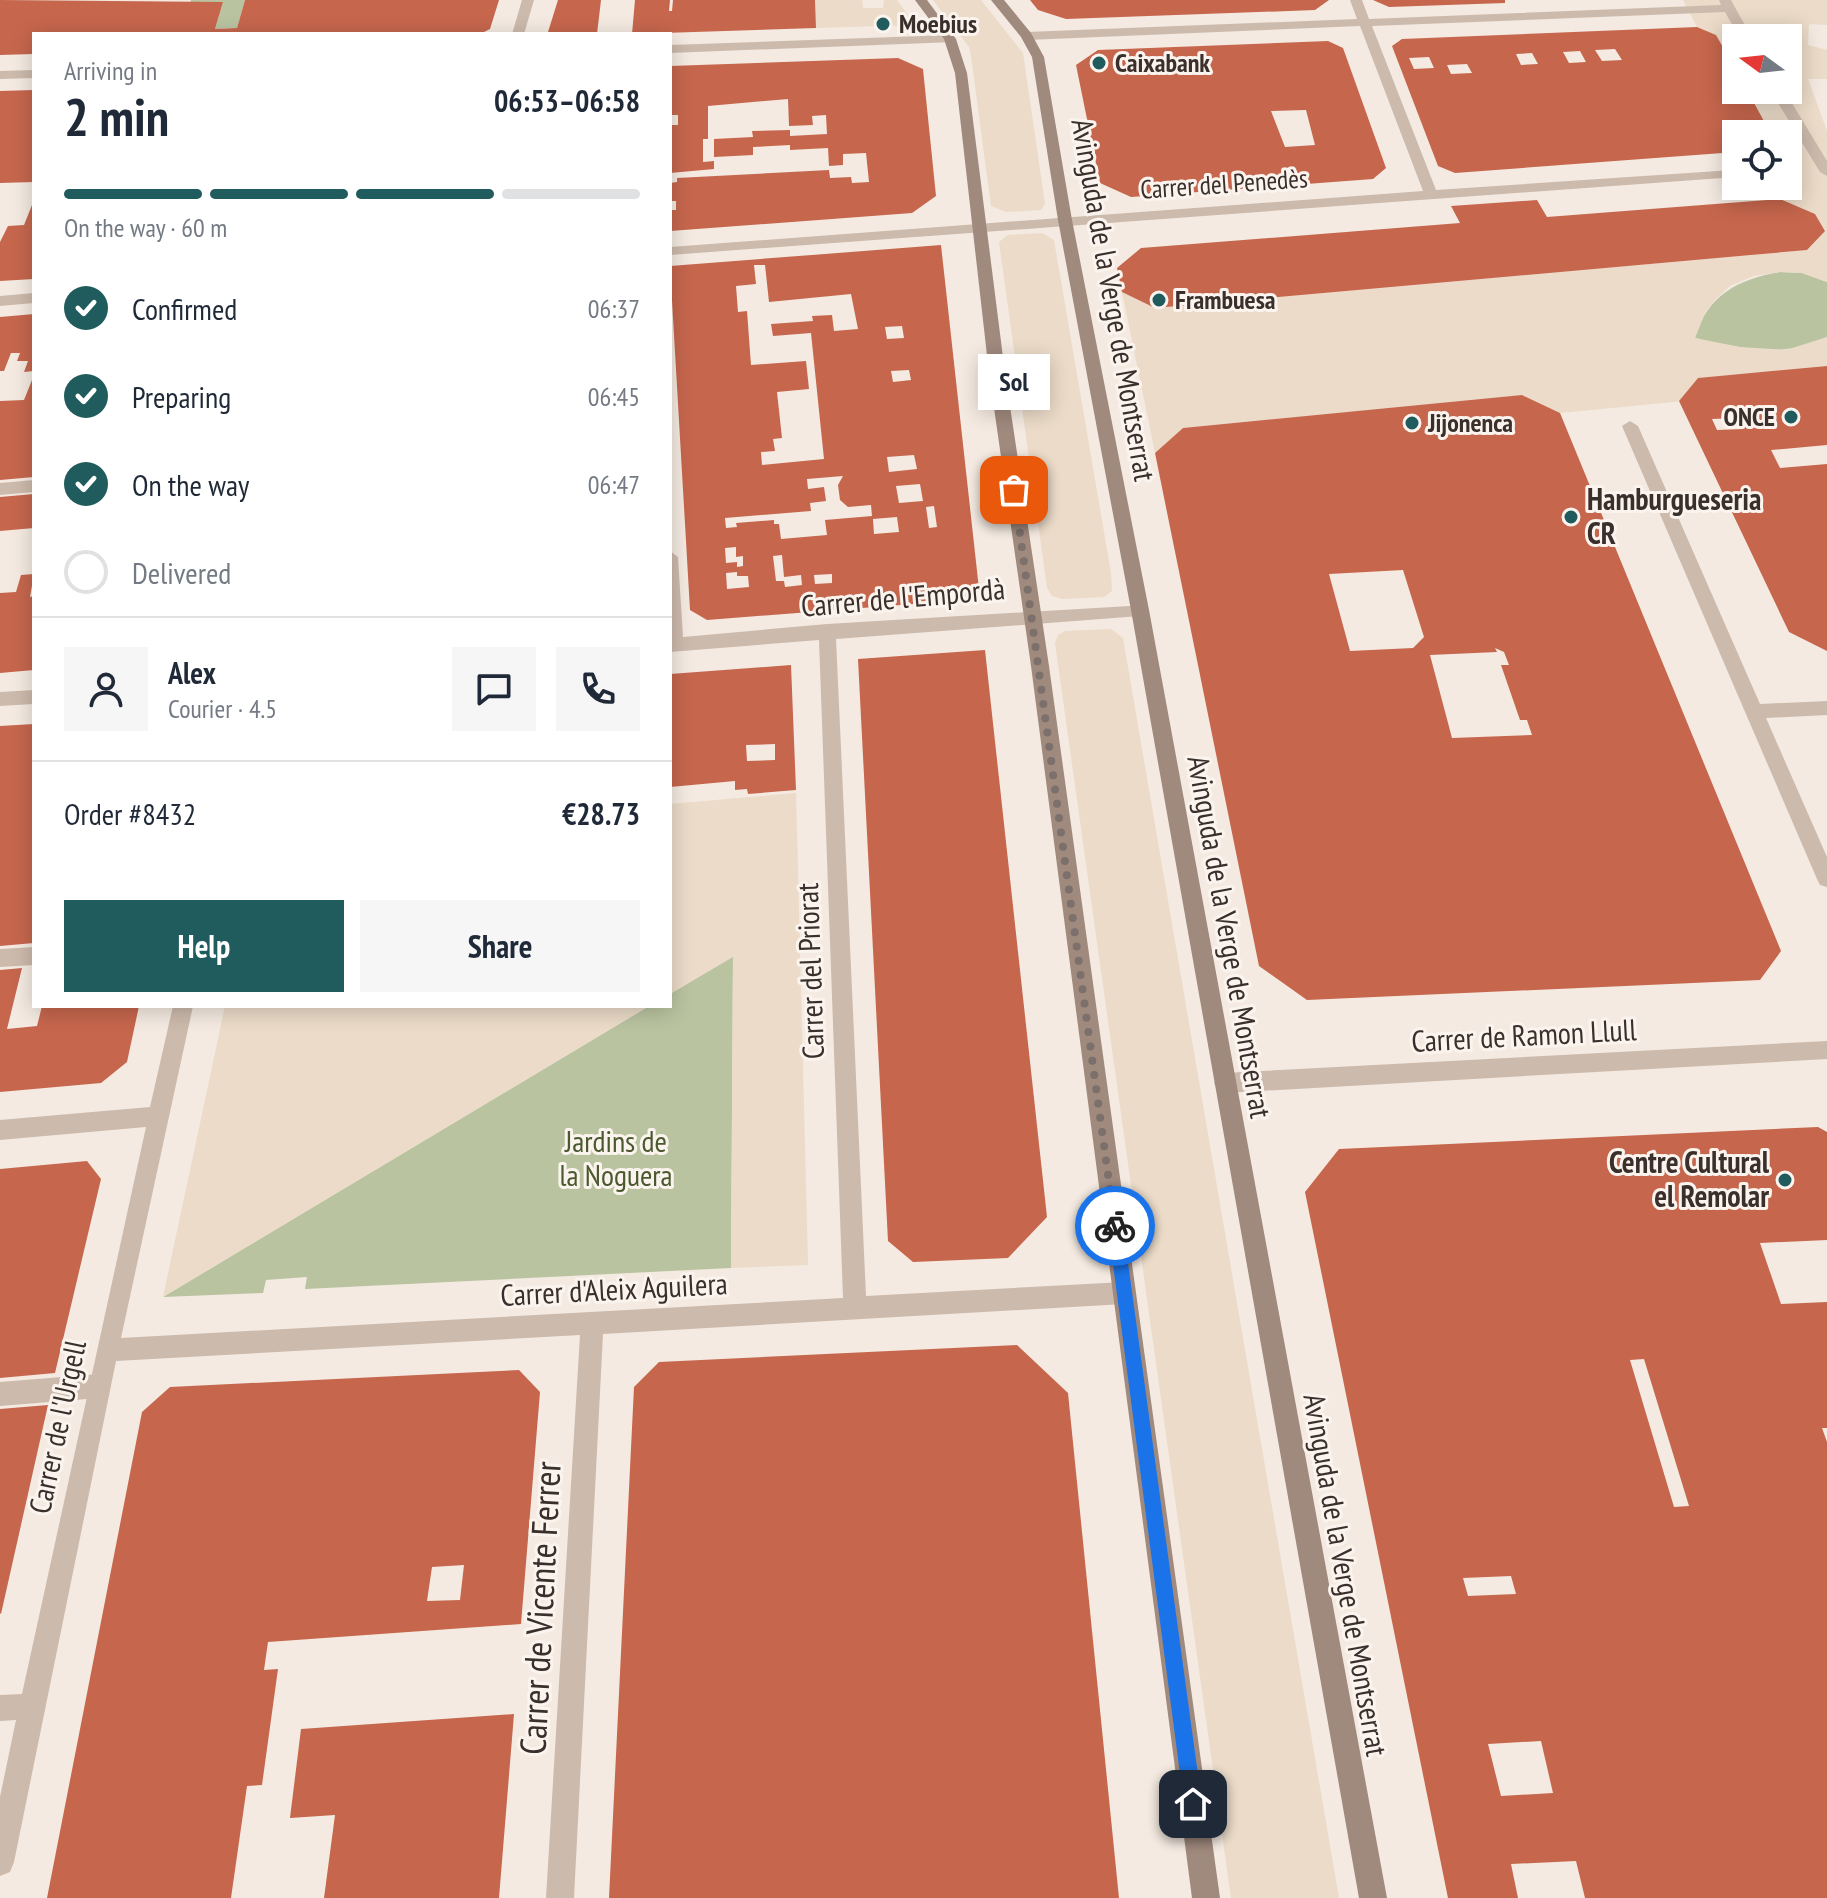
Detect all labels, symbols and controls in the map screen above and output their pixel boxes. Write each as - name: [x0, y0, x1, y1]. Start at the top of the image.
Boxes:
- place label: Moebius: [899, 7, 977, 40]
- marker: Moebius: [874, 15, 892, 33]
- north arrow: [1722, 24, 1802, 104]
- map controls: [1722, 24, 1802, 200]
- place label: Caixabank: [1115, 46, 1210, 79]
- text: Arriving in: [64, 54, 157, 87]
- marker: Caixabank: [1090, 54, 1108, 72]
- text: 06:53–06:58: [494, 81, 640, 120]
- text: 2 min: [64, 83, 169, 150]
- street label: Avinguda de la Verge de Montserrat: [1063, 115, 1166, 485]
- button: locate: [1722, 120, 1802, 200]
- street label: Carrer del Penedès: [1139, 161, 1309, 206]
- text: On the way · 60 m: [64, 211, 227, 244]
- place label: Frambuesa: [1175, 283, 1276, 316]
- icon: check: [64, 286, 108, 330]
- text: Confirmed: [132, 289, 237, 328]
- marker: Frambuesa: [1150, 291, 1168, 309]
- text: 06:37: [588, 292, 640, 325]
- callout: Sol: [978, 354, 1050, 410]
- text: Sol: [999, 365, 1029, 398]
- icon: check: [64, 374, 108, 418]
- text: Preparing: [132, 377, 231, 416]
- text: 06:45: [588, 380, 640, 413]
- place label: ONCE: [1724, 400, 1775, 433]
- place label: Jijonenca: [1427, 406, 1513, 439]
- marker: ONCE: [1782, 408, 1800, 426]
- marker: Jijonenca: [1403, 414, 1421, 432]
- pin: [980, 456, 1048, 524]
- icon: check: [64, 462, 108, 506]
- text: On the way: [132, 465, 249, 504]
- text: 06:47: [588, 468, 640, 501]
- icon: bag: [992, 468, 1036, 512]
- place label: Hamburgueseria CR: [1587, 479, 1762, 552]
- marker: Hamburgueseria CR: [1562, 508, 1580, 526]
- text: Delivered: [132, 553, 231, 592]
- street label: Carrer de l'Empordà: [799, 568, 1006, 625]
- button: person: [64, 647, 148, 731]
- button: chat: [452, 647, 536, 731]
- button: phone: [556, 647, 640, 731]
- text: Alex: [168, 653, 216, 692]
- text: Courier · 4.5: [168, 692, 277, 725]
- street label: Avinguda de la Verge de Montserrat: [1179, 752, 1282, 1122]
- text: Order #8432: [64, 794, 196, 833]
- text: €28.73: [562, 794, 640, 833]
- street label: Carrer del Priorat: [787, 881, 832, 1060]
- button: Help: [64, 900, 344, 992]
- button: Share: [360, 900, 640, 992]
- street label: Carrer de Ramon Llull: [1410, 1009, 1637, 1060]
- park label: Jardins de la Noguera: [559, 1121, 673, 1194]
- place label: Centre Cultural el Remolar: [1609, 1142, 1770, 1215]
- marker: Centre Cultural el Remolar: [1776, 1171, 1794, 1189]
- courier: [1075, 1186, 1155, 1266]
- icon: bike: [1093, 1204, 1137, 1248]
- street label: Carrer d'Aleix Aguilera: [499, 1263, 729, 1314]
- street label: Carrer de l'Urgell: [19, 1337, 94, 1517]
- street label: Avinguda de la Verge de Montserrat: [1295, 1390, 1398, 1760]
- street label: Carrer de Vicente Ferrer: [508, 1460, 571, 1756]
- pin: [1159, 1770, 1227, 1838]
- icon: home: [1171, 1782, 1215, 1826]

